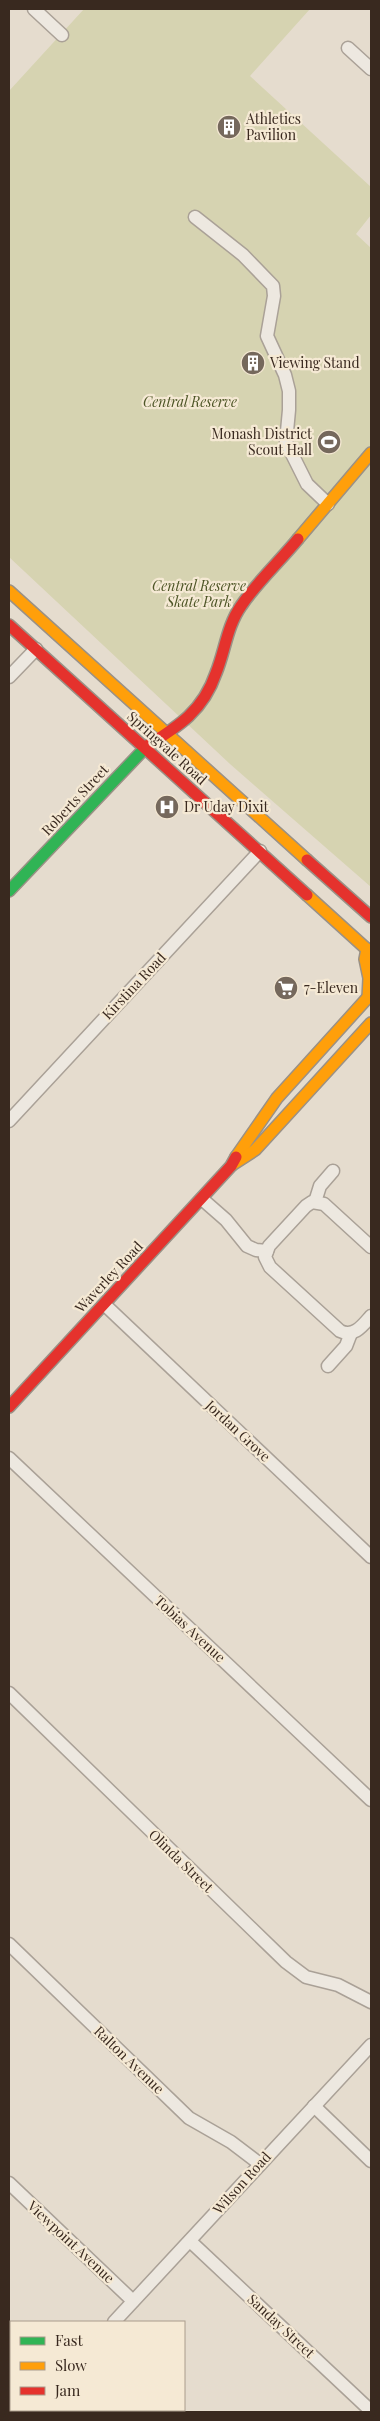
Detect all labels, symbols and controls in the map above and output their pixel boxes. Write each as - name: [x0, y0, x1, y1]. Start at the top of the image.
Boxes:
- place label: Athletics Pavilion: [245, 109, 301, 144]
- building icon: Athletics Pavilion: [216, 114, 242, 140]
- building icon: Viewing Stand: [240, 350, 266, 376]
- place label: Viewing Stand: [269, 353, 360, 372]
- park label: Central Reserve: [143, 392, 237, 411]
- place label: Monash District Scout Hall: [212, 424, 313, 459]
- sports icon: Monash District Scout Hall: [316, 429, 342, 455]
- park label: Central Reserve Skate Park: [152, 576, 246, 611]
- street label: Springvale Road: [123, 707, 211, 789]
- street label: Roberts Street: [37, 759, 113, 839]
- hospital icon: Dr Uday Dixit: [154, 794, 180, 820]
- place label: Dr Uday Dixit: [184, 797, 270, 816]
- street label: Kirstina Road: [98, 948, 170, 1023]
- supermarket icon: 7-Eleven: [273, 975, 299, 1001]
- place label: 7-Eleven: [304, 978, 359, 997]
- street label: Waverley Road: [70, 1237, 147, 1317]
- street label: Jordan Grove: [201, 1395, 275, 1466]
- street label: Tobias Avenue: [151, 1591, 230, 1666]
- street label: Olinda Street: [145, 1825, 218, 1897]
- street label: Ralton Avenue: [90, 2021, 168, 2098]
- street label: Wilson Road: [208, 2147, 275, 2219]
- street label: Viewpoint Avenue: [23, 2196, 119, 2287]
- street label: Sanday Street: [244, 2289, 320, 2363]
- legend: [10, 2321, 185, 2411]
- text: Fast: [55, 2330, 84, 2350]
- text: Slow: [55, 2355, 87, 2375]
- text: Jam: [54, 2380, 81, 2400]

